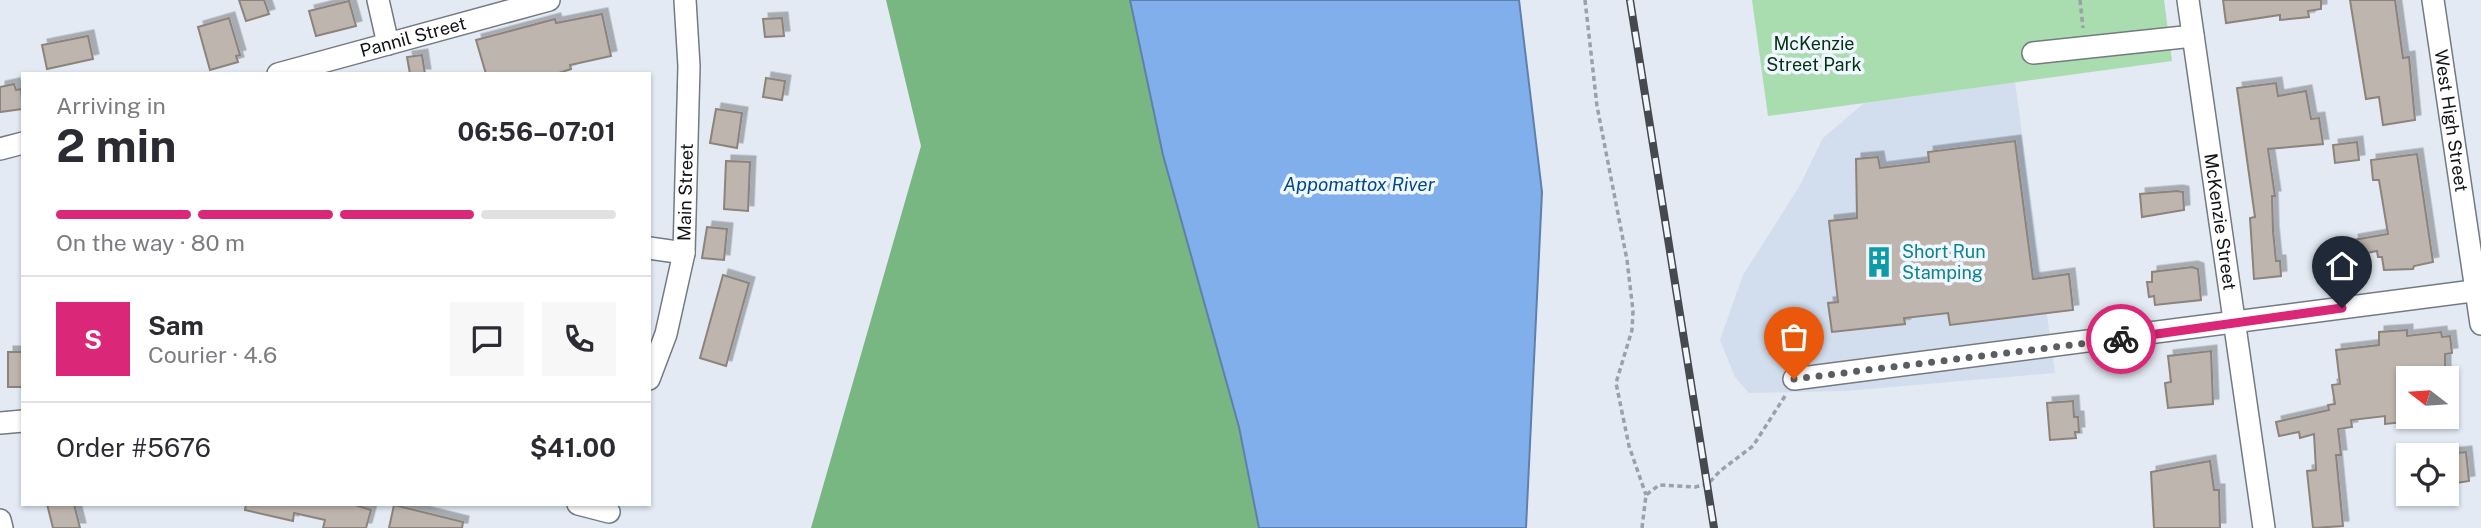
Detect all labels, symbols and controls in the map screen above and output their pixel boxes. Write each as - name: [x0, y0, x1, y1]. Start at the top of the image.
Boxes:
- street label: Pannil Street: [358, 12, 468, 61]
- park label: McKenzie Street Park: [1766, 33, 1862, 75]
- street label: West High Street: [2430, 48, 2472, 193]
- text: Arriving in: [56, 92, 166, 119]
- text: 06:56–07:01: [458, 116, 616, 147]
- text: 2 min: [56, 118, 176, 172]
- street label: Main Street: [673, 143, 697, 241]
- street label: McKenzie Street: [2200, 152, 2241, 291]
- water label: Appomattox River: [1283, 173, 1436, 195]
- text: On the way · 80 m: [56, 229, 245, 256]
- pin: [2312, 236, 2372, 308]
- place label: Short Run Stamping: [1902, 241, 1986, 283]
- building icon: Short Run Stamping: [1862, 245, 1896, 279]
- icon: home: [2323, 247, 2361, 285]
- button: chat: [450, 302, 524, 376]
- button: phone: [542, 302, 616, 376]
- courier: [2086, 304, 2156, 374]
- pin: [1764, 307, 1824, 379]
- text: Sam: [148, 310, 204, 341]
- icon: bag: [1775, 318, 1813, 356]
- icon: bike: [2102, 320, 2140, 358]
- text: S: [84, 324, 102, 355]
- text: Courier · 4.6: [148, 341, 277, 368]
- north arrow: [2396, 366, 2459, 429]
- map controls: [2396, 366, 2459, 506]
- text: Order #5676: [56, 432, 211, 463]
- text: $41.00: [530, 432, 616, 463]
- button: locate: [2396, 443, 2459, 506]

